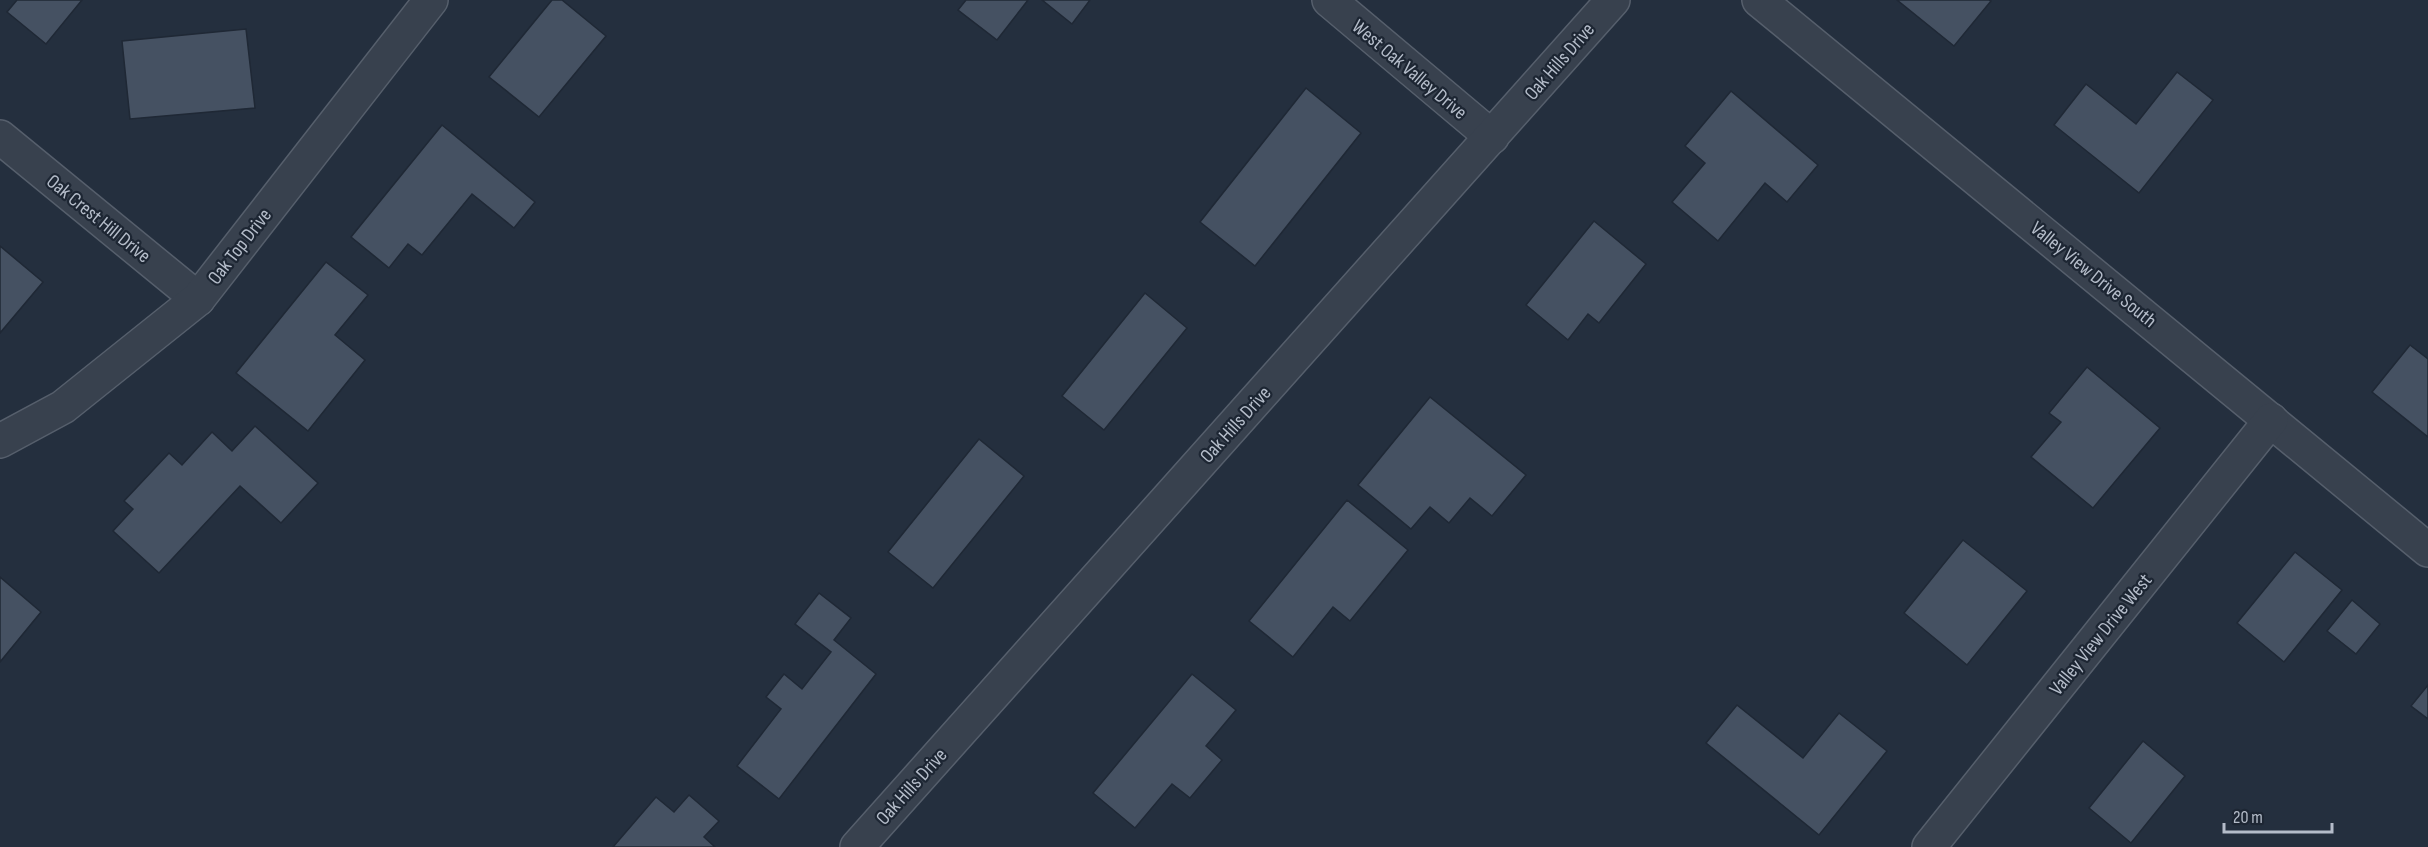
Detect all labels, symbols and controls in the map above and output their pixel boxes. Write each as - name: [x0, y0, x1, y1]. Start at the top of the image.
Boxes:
- street label: West Oak Valley Drive: [1347, 15, 1472, 125]
- street label: Oak Hills Drive: [1520, 18, 1600, 105]
- street label: Oak Crest Hill Drive: [41, 169, 155, 268]
- street label: Oak Top Drive: [203, 204, 277, 289]
- street label: Valley View Drive South: [2025, 217, 2161, 333]
- street label: Oak Hills Drive: [1195, 381, 1276, 468]
- street label: Valley View Drive West: [2044, 569, 2157, 700]
- street label: Oak Hills Drive: [871, 743, 952, 830]
- scale bar: [2224, 796, 2332, 834]
- text: 20 m: [2233, 807, 2263, 828]

